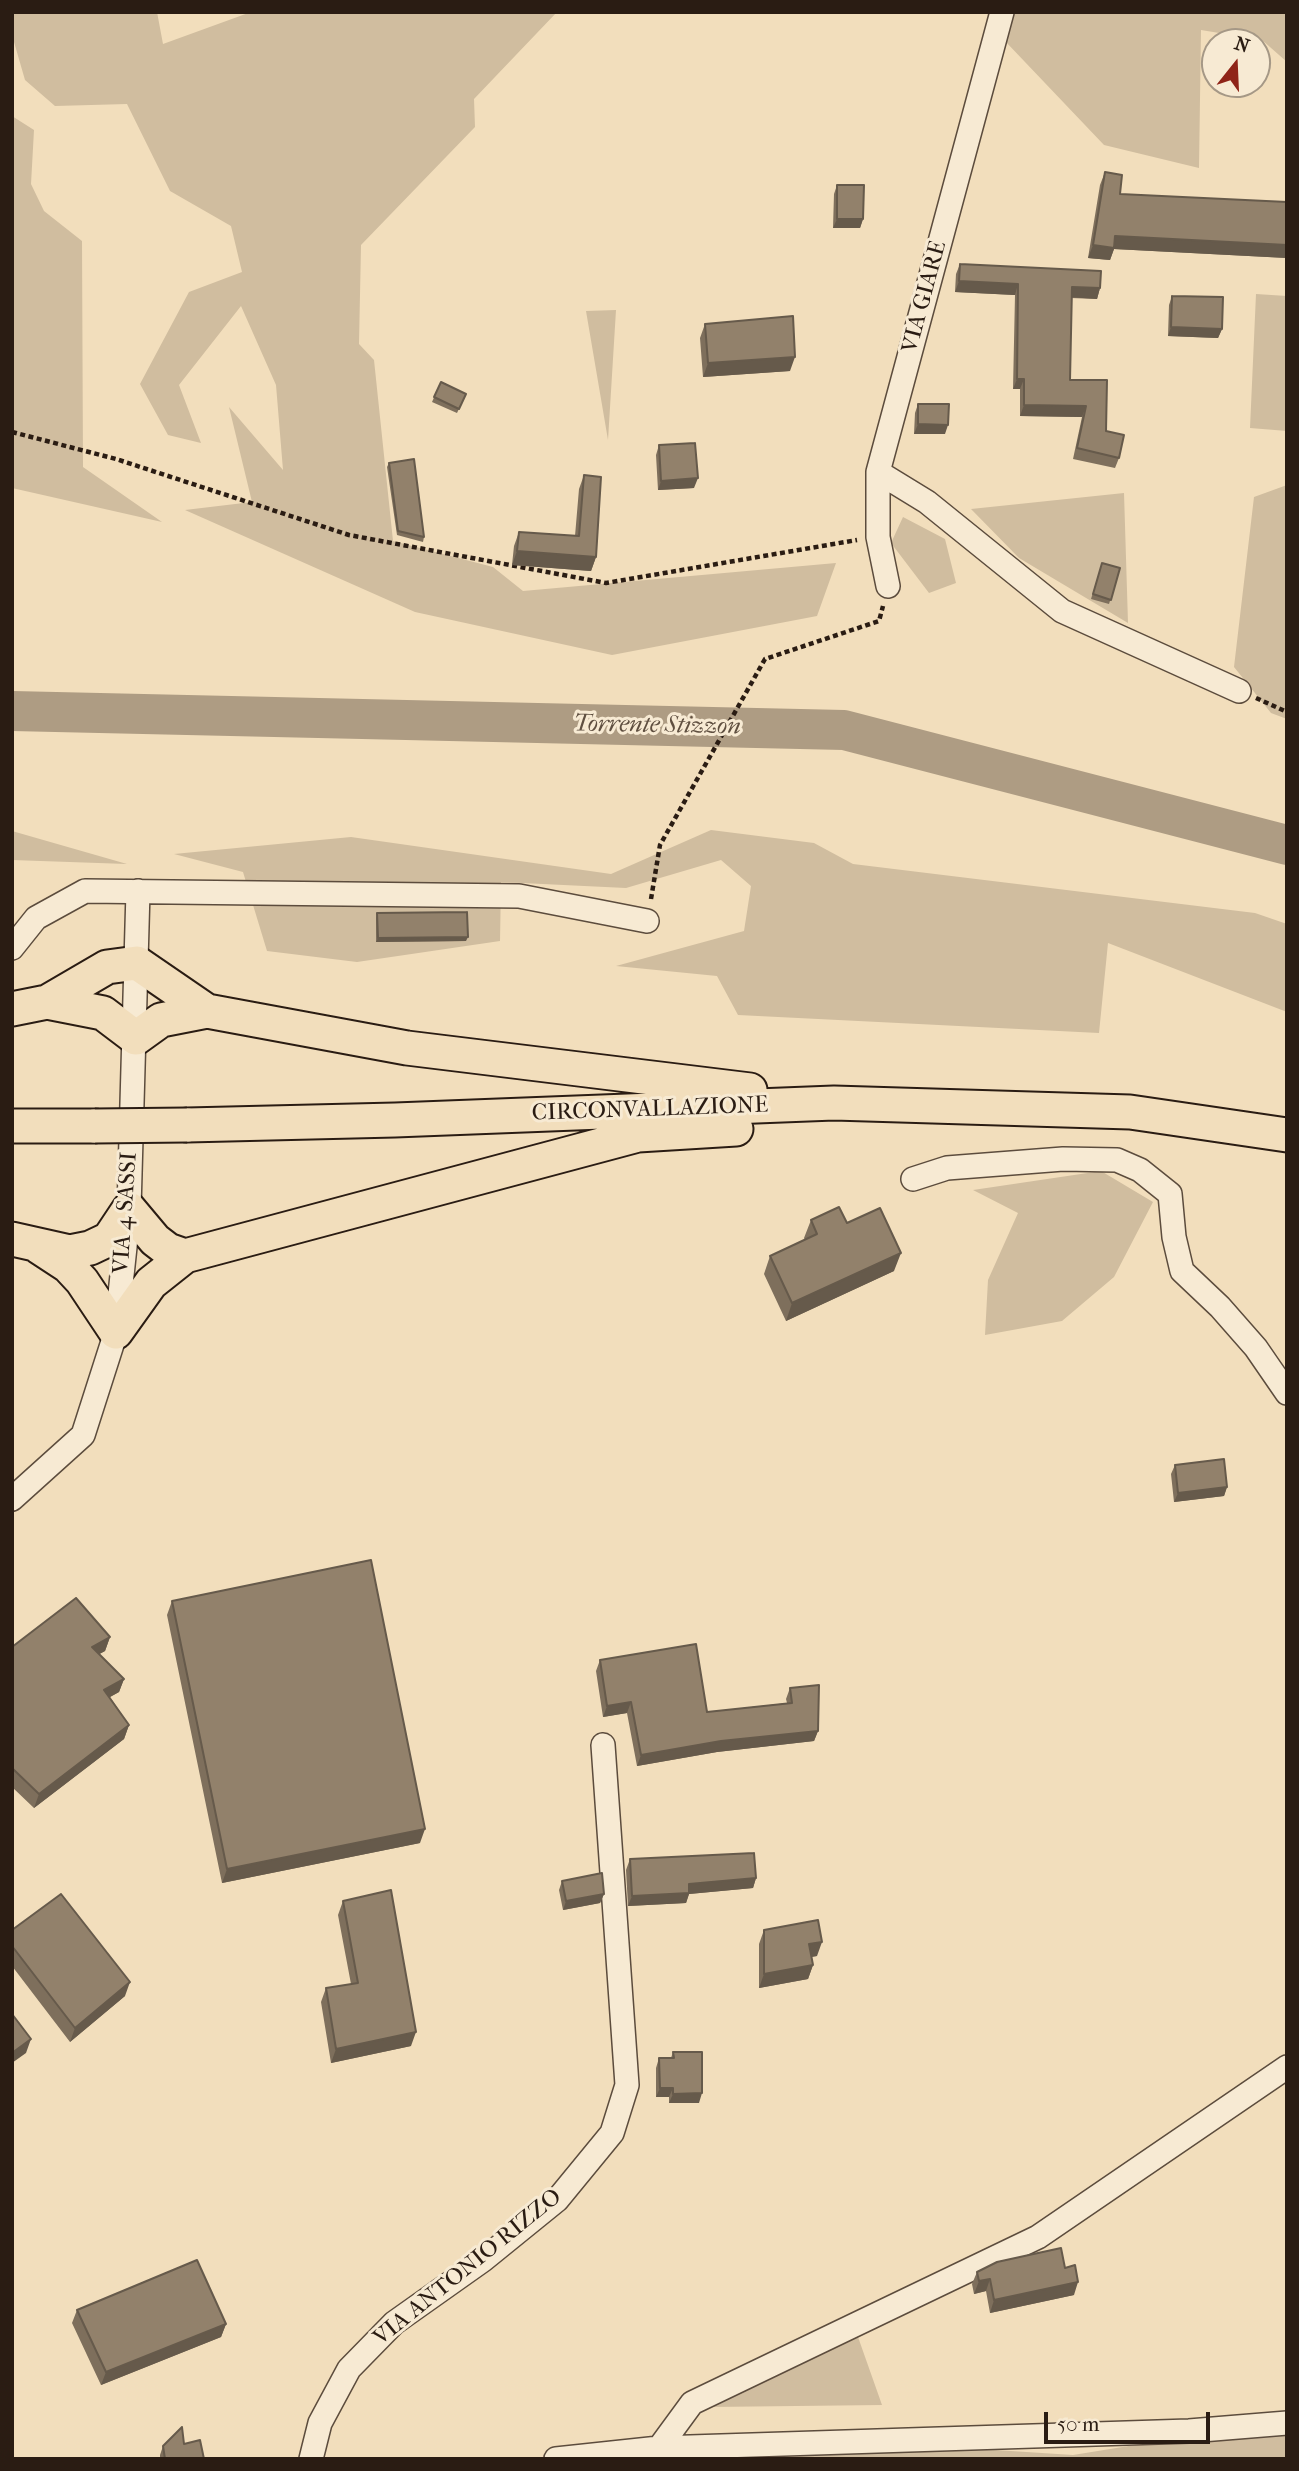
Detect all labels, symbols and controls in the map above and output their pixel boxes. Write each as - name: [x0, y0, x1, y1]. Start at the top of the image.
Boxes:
- north arrow: [1201, 28, 1271, 98]
- text: N: [1232, 32, 1252, 58]
- street label: VIA GIARE: [897, 238, 953, 356]
- water label: Torrente Stizzon: [573, 710, 741, 742]
- street label: CIRCONVALLAZIONE: [531, 1092, 769, 1128]
- street label: VIA 4 SASSI: [108, 1151, 144, 1275]
- street label: VIA ANTONIO RIZZO: [368, 2184, 568, 2352]
- scale bar: [1047, 2398, 1213, 2442]
- text: 50 m: [1057, 2412, 1100, 2436]

